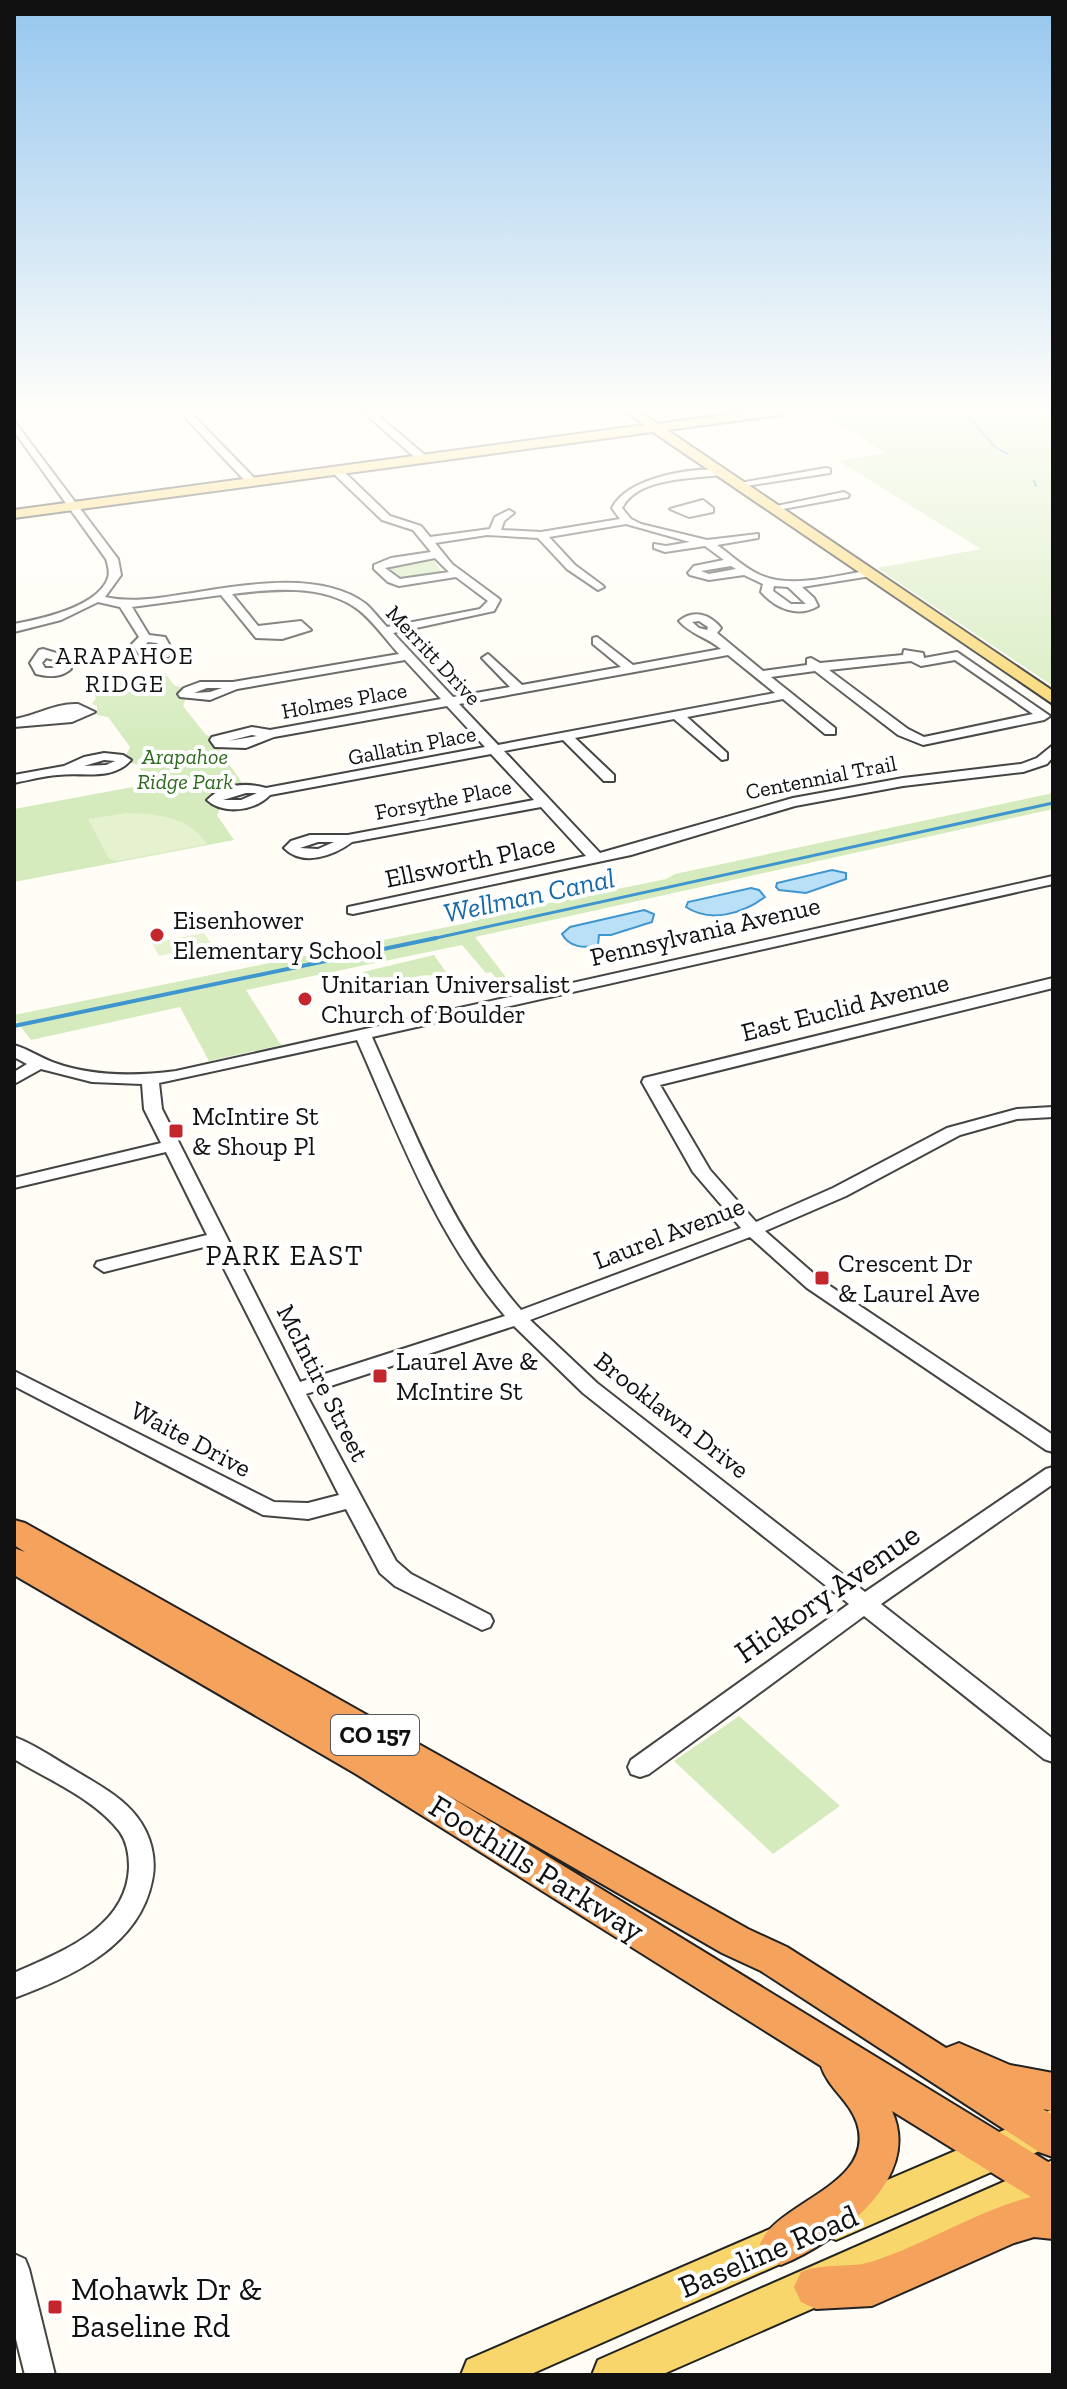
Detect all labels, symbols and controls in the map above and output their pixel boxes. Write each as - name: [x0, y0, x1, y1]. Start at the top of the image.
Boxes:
- street label: Merritt Drive: [380, 600, 487, 711]
- district label: ARAPAHOE RIDGE: [55, 641, 195, 698]
- street label: Holmes Place: [279, 676, 409, 725]
- street label: Gallatin Place: [346, 720, 478, 771]
- park label: Arapahoe Ridge Park: [137, 743, 233, 795]
- street label: Centennial Trail: [743, 750, 899, 805]
- street label: Forsythe Place: [372, 773, 514, 826]
- street label: Ellsworth Place: [382, 827, 558, 895]
- water label: Wellman Canal: [441, 861, 618, 930]
- street label: Pennsylvania Avenue: [587, 889, 823, 973]
- place label: Eisenhower Elementary School: [173, 904, 383, 966]
- marker: Eisenhower Elementary School: [148, 926, 166, 944]
- street label: East Euclid Avenue: [738, 966, 952, 1048]
- place label: Unitarian Universalist Church of Boulder: [321, 968, 570, 1030]
- marker: Unitarian Universalist Church of Boulder: [296, 990, 314, 1008]
- place label: McIntire St & Shoup Pl: [192, 1100, 319, 1162]
- marker: McIntire St & Shoup Pl: [167, 1122, 185, 1140]
- street label: Laurel Avenue: [589, 1190, 749, 1276]
- district label: PARK EAST: [206, 1239, 364, 1272]
- place label: Crescent Dr & Laurel Ave: [838, 1247, 980, 1309]
- marker: Crescent Dr & Laurel Ave: [813, 1269, 831, 1287]
- street label: McIntire Street: [270, 1299, 376, 1467]
- place label: Laurel Ave & McIntire St: [396, 1345, 538, 1407]
- street label: Brooklawn Drive: [588, 1345, 756, 1485]
- marker: Laurel Ave & McIntire St: [371, 1367, 389, 1385]
- street label: Waite Drive: [125, 1394, 257, 1484]
- street label: Hickory Avenue: [727, 1515, 927, 1671]
- road number: CO 157: [331, 1715, 419, 1755]
- street label: Foothills Parkway: [423, 1787, 652, 1950]
- street label: Baseline Road: [673, 2196, 864, 2306]
- place label: Mohawk Dr & Baseline Rd: [71, 2270, 262, 2345]
- marker: Mohawk Dr & Baseline Rd: [46, 2298, 64, 2316]

